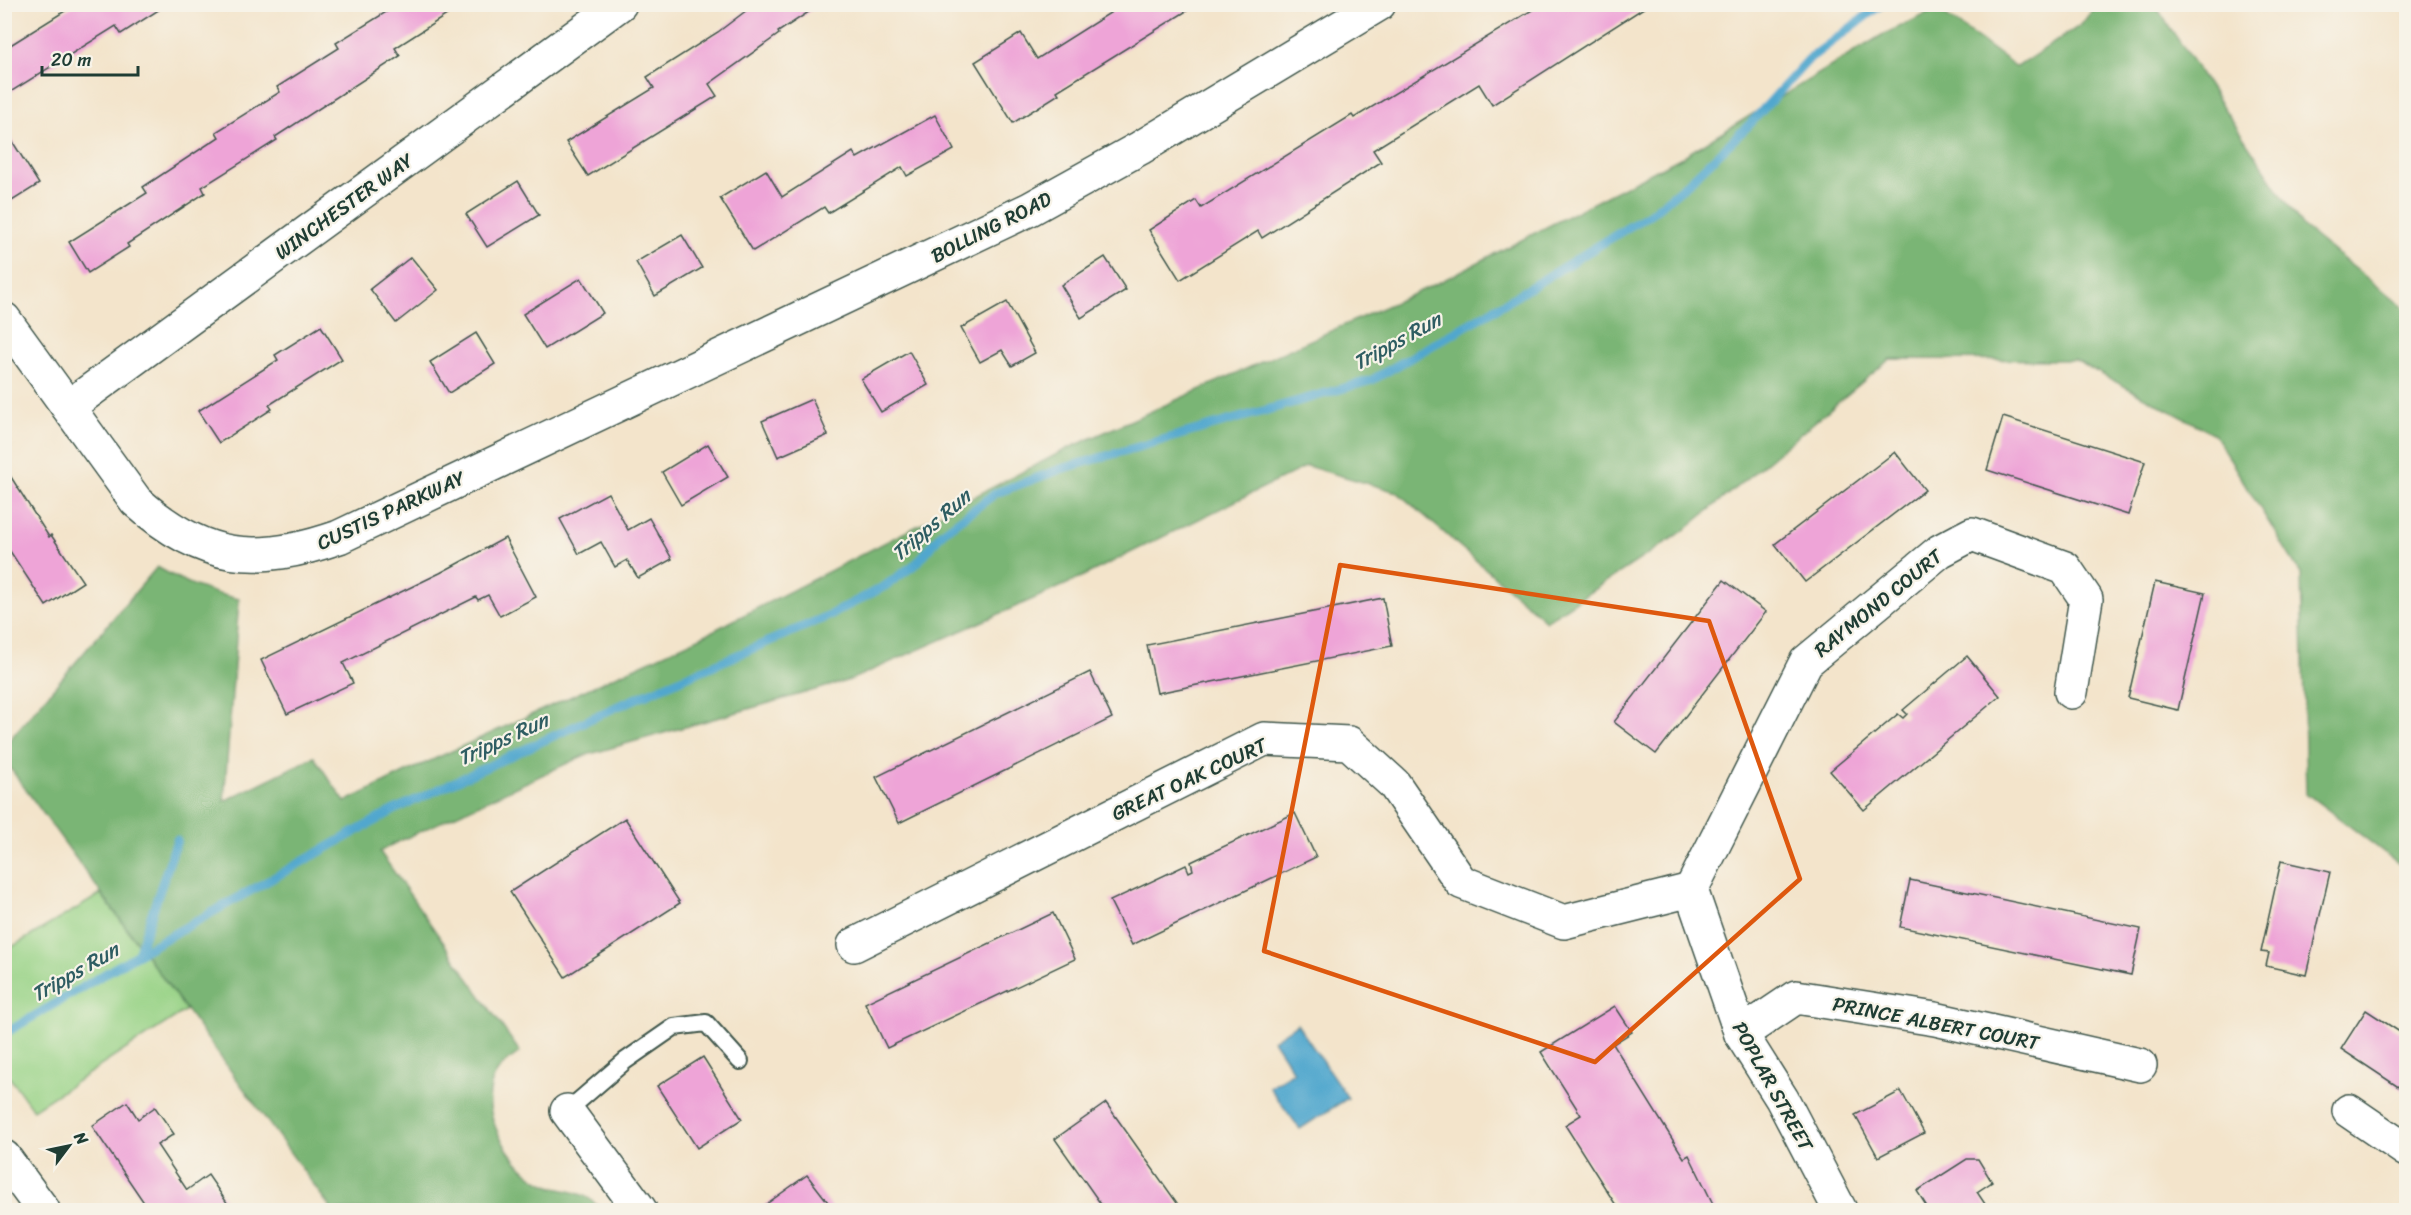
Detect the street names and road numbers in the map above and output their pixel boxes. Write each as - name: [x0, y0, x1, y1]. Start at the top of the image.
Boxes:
- street label: WINCHESTER WAY: [267, 143, 422, 269]
- street label: BOLLING ROAD: [925, 182, 1058, 273]
- street label: CUSTIS PARKWAY: [311, 460, 472, 560]
- street label: RAYMOND COURT: [1806, 539, 1952, 667]
- street label: GREAT OAK COURT: [1105, 727, 1275, 831]
- street label: PRINCE ALBERT COURT: [1830, 986, 2043, 1061]
- street label: POPLAR STREET: [1722, 1015, 1823, 1159]

